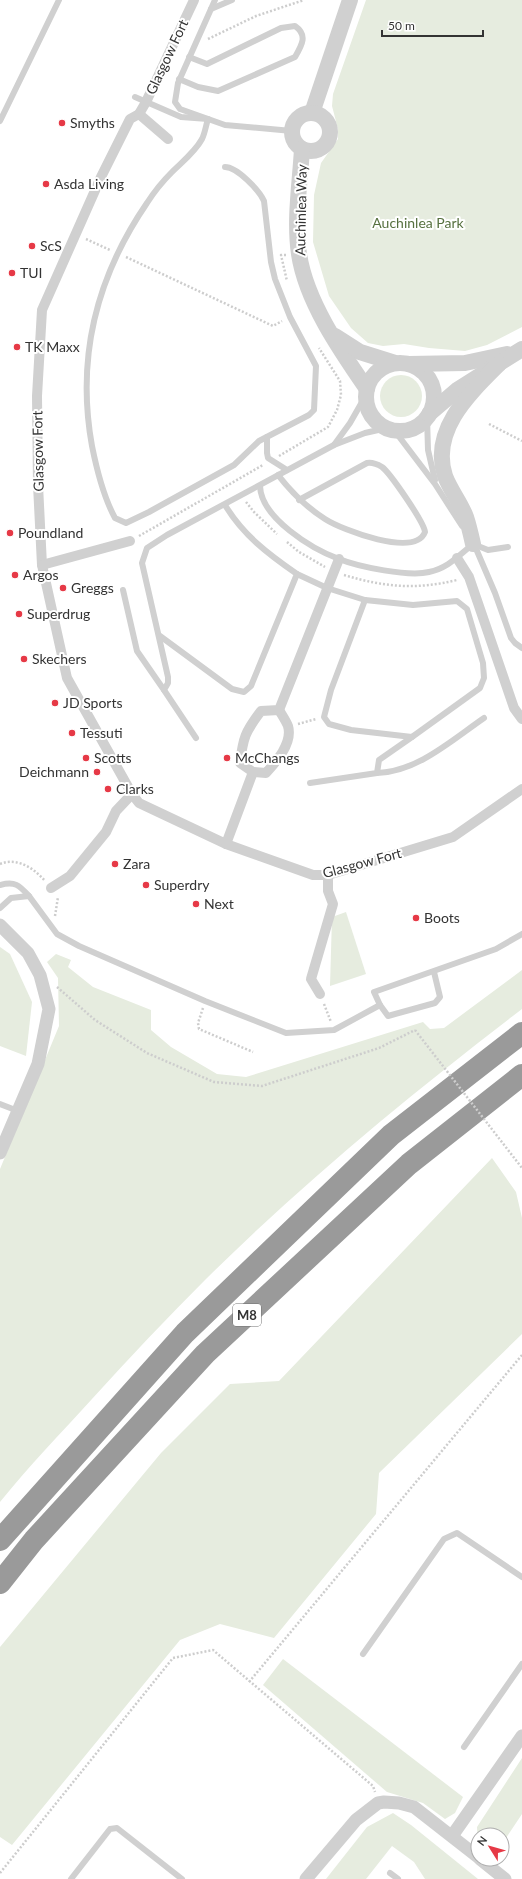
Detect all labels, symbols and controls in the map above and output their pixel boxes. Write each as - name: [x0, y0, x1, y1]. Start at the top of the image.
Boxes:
- scale bar: [382, 12, 483, 38]
- street label: Glasgow Fort: [142, 16, 191, 97]
- text: 50 m: [388, 18, 415, 33]
- place label: Smyths: [70, 114, 115, 131]
- marker: Smyths: [57, 118, 67, 128]
- street label: Auchinlea Way: [291, 163, 310, 256]
- place label: Asda Living: [54, 175, 124, 192]
- marker: Asda Living: [41, 179, 51, 189]
- park label: Auchinlea Park: [372, 214, 465, 231]
- place label: ScS: [40, 237, 62, 254]
- marker: ScS: [27, 241, 37, 251]
- place label: TUI: [20, 264, 42, 281]
- marker: TUI: [7, 268, 17, 278]
- place label: TK Maxx: [25, 338, 80, 355]
- marker: TK Maxx: [12, 342, 22, 352]
- street label: Glasgow Fort: [28, 410, 47, 492]
- place label: Poundland: [18, 524, 83, 541]
- marker: Poundland: [5, 528, 15, 538]
- place label: Argos: [23, 566, 59, 583]
- marker: Argos: [10, 570, 20, 580]
- place label: Greggs: [71, 579, 114, 596]
- marker: Greggs: [58, 583, 68, 593]
- place label: Superdrug: [27, 605, 90, 622]
- marker: Superdrug: [14, 609, 24, 619]
- place label: Skechers: [32, 650, 87, 667]
- marker: Skechers: [19, 654, 29, 664]
- place label: JD Sports: [63, 694, 123, 711]
- marker: JD Sports: [50, 698, 60, 708]
- place label: Tessuti: [80, 724, 123, 741]
- marker: Tessuti: [67, 728, 77, 738]
- place label: Scotts: [94, 749, 132, 766]
- place label: McChangs: [235, 749, 300, 766]
- marker: Scotts: [81, 753, 91, 763]
- marker: McChangs: [222, 753, 232, 763]
- place label: Deichmann: [19, 763, 89, 780]
- marker: Deichmann: [92, 767, 102, 777]
- place label: Clarks: [116, 780, 154, 797]
- marker: Clarks: [103, 784, 113, 794]
- street label: Glasgow Fort: [320, 844, 403, 881]
- place label: Zara: [123, 855, 150, 872]
- marker: Zara: [110, 859, 120, 869]
- place label: Superdry: [154, 876, 210, 893]
- marker: Superdry: [141, 880, 151, 890]
- place label: Next: [204, 895, 234, 912]
- marker: Next: [191, 899, 201, 909]
- place label: Boots: [424, 909, 460, 926]
- marker: Boots: [411, 913, 421, 923]
- road number: M8: [233, 1304, 261, 1326]
- north arrow: [470, 1827, 510, 1867]
- text: N: [474, 1833, 489, 1848]

